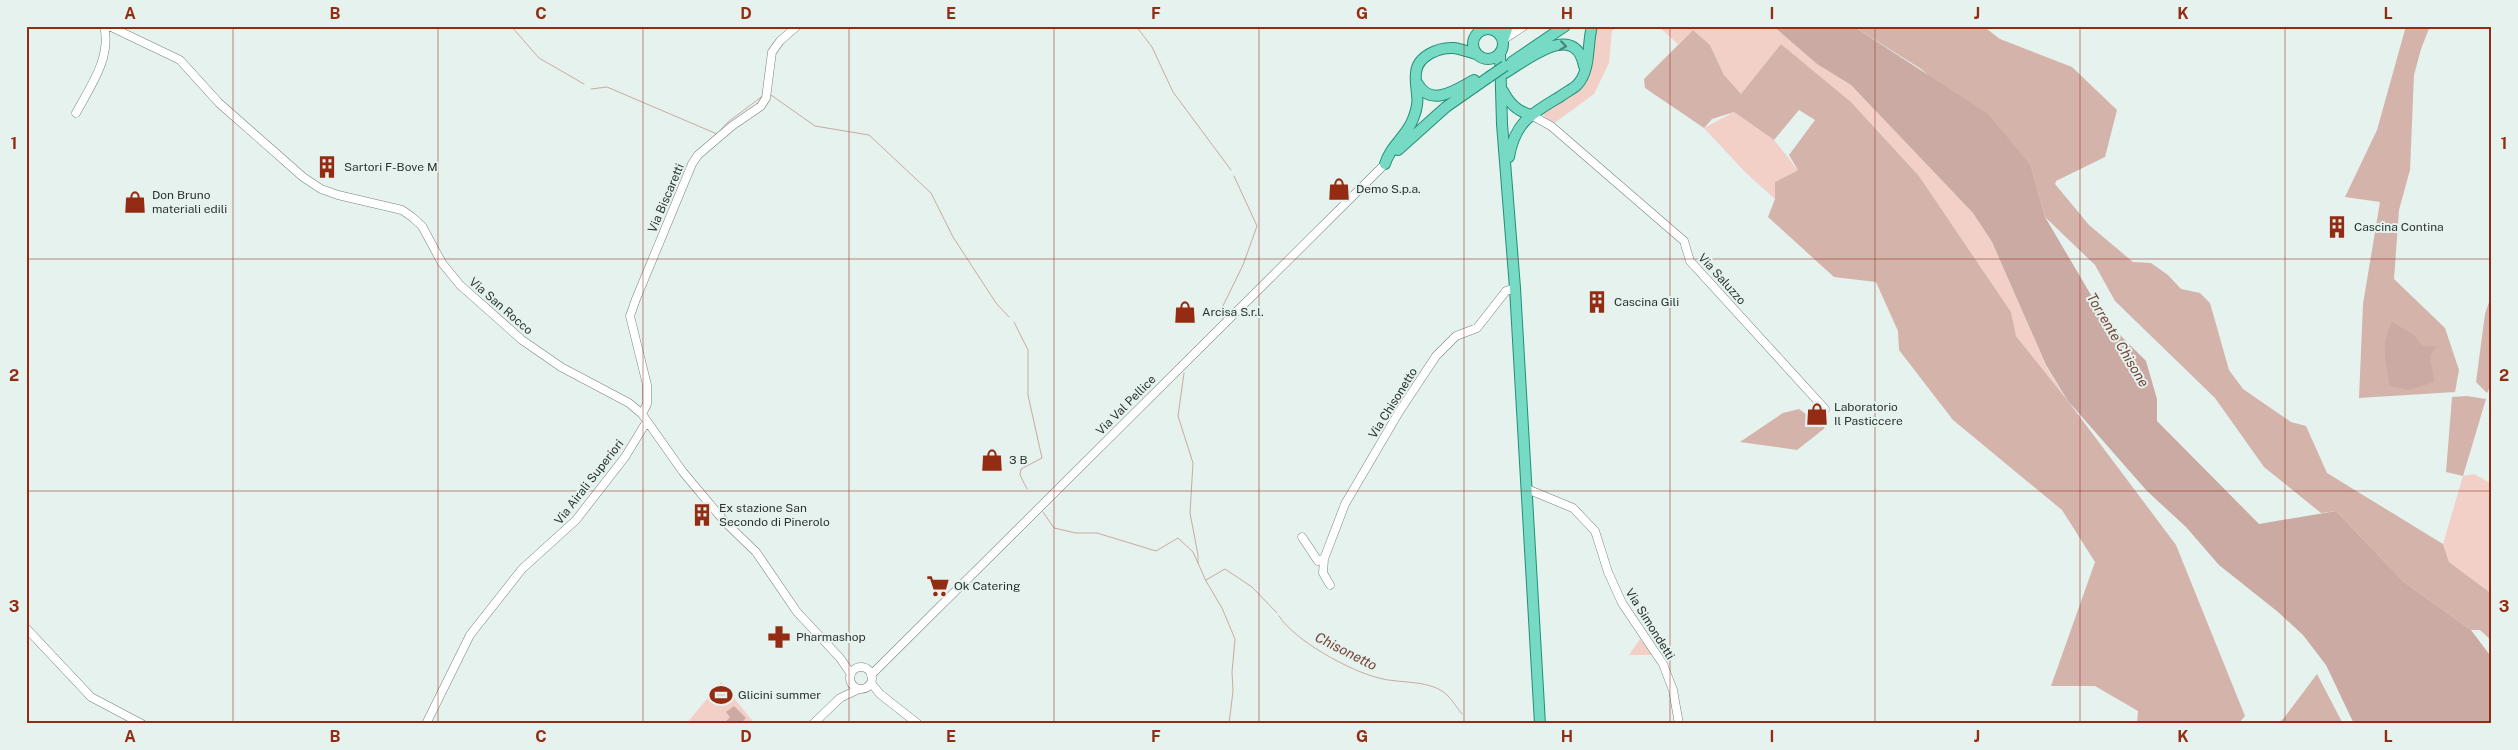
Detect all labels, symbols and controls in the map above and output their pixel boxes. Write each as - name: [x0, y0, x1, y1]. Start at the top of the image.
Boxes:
- text: A: [124, 4, 136, 23]
- text: B: [330, 4, 341, 23]
- text: C: [535, 4, 547, 23]
- text: D: [740, 4, 752, 23]
- text: E: [946, 4, 956, 23]
- text: F: [1151, 4, 1161, 23]
- text: G: [1356, 4, 1368, 23]
- text: H: [1561, 4, 1573, 23]
- text: I: [1770, 4, 1774, 23]
- text: J: [1974, 4, 1980, 23]
- text: K: [2177, 4, 2189, 23]
- text: L: [2383, 4, 2393, 23]
- one-way arrow: [1559, 40, 1568, 50]
- text: 1: [11, 134, 17, 153]
- text: 1: [2501, 134, 2507, 153]
- building icon: Sartori F-Bove M: [314, 154, 340, 180]
- place label: Sartori F-Bove M: [344, 160, 438, 174]
- street label: Via Biscaretti: [645, 161, 687, 235]
- shop icon: Demo S.p.a.: [1326, 176, 1352, 202]
- place label: Demo S.p.a.: [1356, 182, 1421, 196]
- place label: Don Bruno materiali edili: [152, 188, 227, 216]
- shop icon: Don Bruno materiali edili: [122, 189, 148, 215]
- building icon: Cascina Contina: [2324, 214, 2350, 240]
- place label: Cascina Contina: [2354, 220, 2444, 234]
- street label: Via Saluzzo: [1695, 251, 1749, 308]
- street label: Via San Rocco: [466, 275, 536, 338]
- building icon: Cascina Gili: [1584, 289, 1610, 315]
- water label: Torrente Chisone: [2084, 290, 2153, 390]
- place label: Cascina Gili: [1614, 295, 1679, 309]
- shop icon: Arcisa S.r.l.: [1172, 299, 1198, 325]
- place label: Arcisa S.r.l.: [1202, 305, 1264, 319]
- street label: Via Chisonetto: [1366, 365, 1420, 441]
- text: 2: [9, 366, 19, 385]
- text: 2: [2499, 366, 2509, 385]
- street label: Via Val Pellice: [1093, 372, 1159, 438]
- place label: Laboratorio Il Pasticcere: [1834, 400, 1903, 428]
- shop icon: Laboratorio Il Pasticcere: [1804, 401, 1830, 427]
- street label: Via Airali Superiori: [552, 437, 627, 527]
- shop icon: 3 B: [979, 447, 1005, 473]
- place label: 3 B: [1009, 453, 1028, 467]
- place label: Ex stazione San Secondo di Pinerolo: [719, 501, 830, 529]
- building icon: Ex stazione San Secondo di Pinerolo: [689, 502, 715, 528]
- supermarket icon: Ok Catering: [925, 573, 951, 599]
- place label: Ok Catering: [954, 579, 1020, 593]
- street label: Via Simondetti: [1623, 586, 1677, 662]
- text: 3: [9, 597, 19, 616]
- text: 3: [2499, 597, 2509, 616]
- pharmacy icon: Pharmashop: [766, 624, 792, 650]
- water label: Chisonetto: [1312, 629, 1380, 674]
- place label: Pharmashop: [796, 630, 866, 644]
- sports icon: Glicini summer: [708, 682, 734, 708]
- place label: Glicini summer: [738, 688, 821, 702]
- text: A: [124, 727, 136, 746]
- text: B: [330, 727, 341, 746]
- text: C: [535, 727, 547, 746]
- text: D: [740, 727, 752, 746]
- text: E: [946, 727, 956, 746]
- text: F: [1151, 727, 1161, 746]
- text: G: [1356, 727, 1368, 746]
- text: H: [1561, 727, 1573, 746]
- text: I: [1770, 727, 1774, 746]
- text: J: [1974, 727, 1980, 746]
- text: K: [2177, 727, 2189, 746]
- text: L: [2383, 727, 2393, 746]

